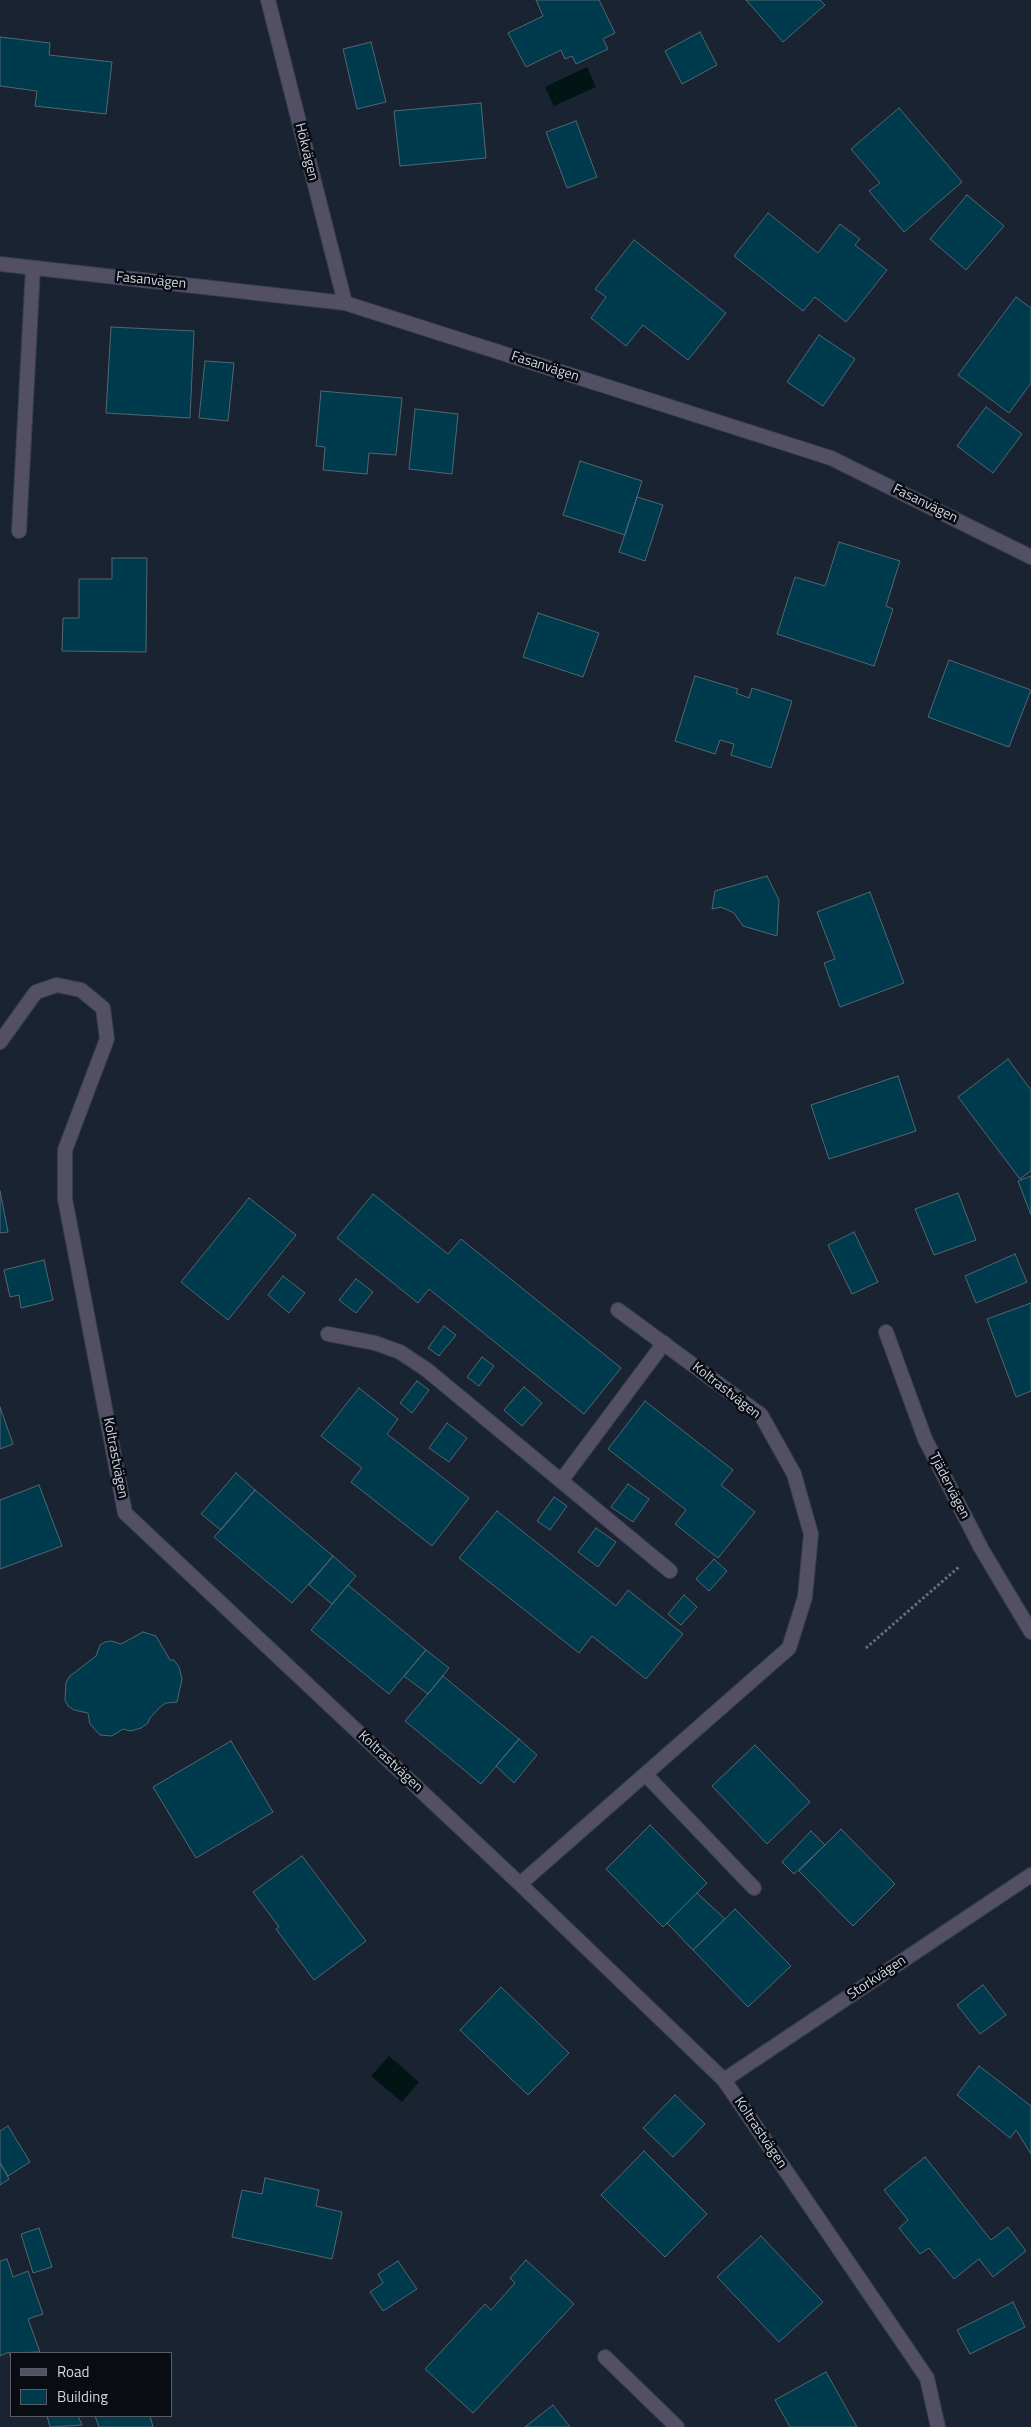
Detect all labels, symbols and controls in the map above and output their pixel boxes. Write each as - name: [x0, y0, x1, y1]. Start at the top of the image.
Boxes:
- street label: Hökvägen: [291, 121, 321, 183]
- street label: Fasanvägen: [115, 269, 187, 293]
- street label: Fasanvägen: [509, 348, 581, 386]
- street label: Fasanvägen: [890, 481, 960, 527]
- street label: Koltrastvägen: [689, 1359, 763, 1423]
- street label: Koltrastvägen: [99, 1416, 131, 1500]
- street label: Tjädervägen: [925, 1450, 973, 1522]
- street label: Koltrastvägen: [354, 1728, 426, 1796]
- street label: Storkvägen: [845, 1952, 909, 2004]
- street label: Koltrastvägen: [730, 2094, 790, 2172]
- legend: [10, 2352, 172, 2417]
- text: Road: [57, 2360, 89, 2383]
- text: Building: [57, 2385, 108, 2408]

